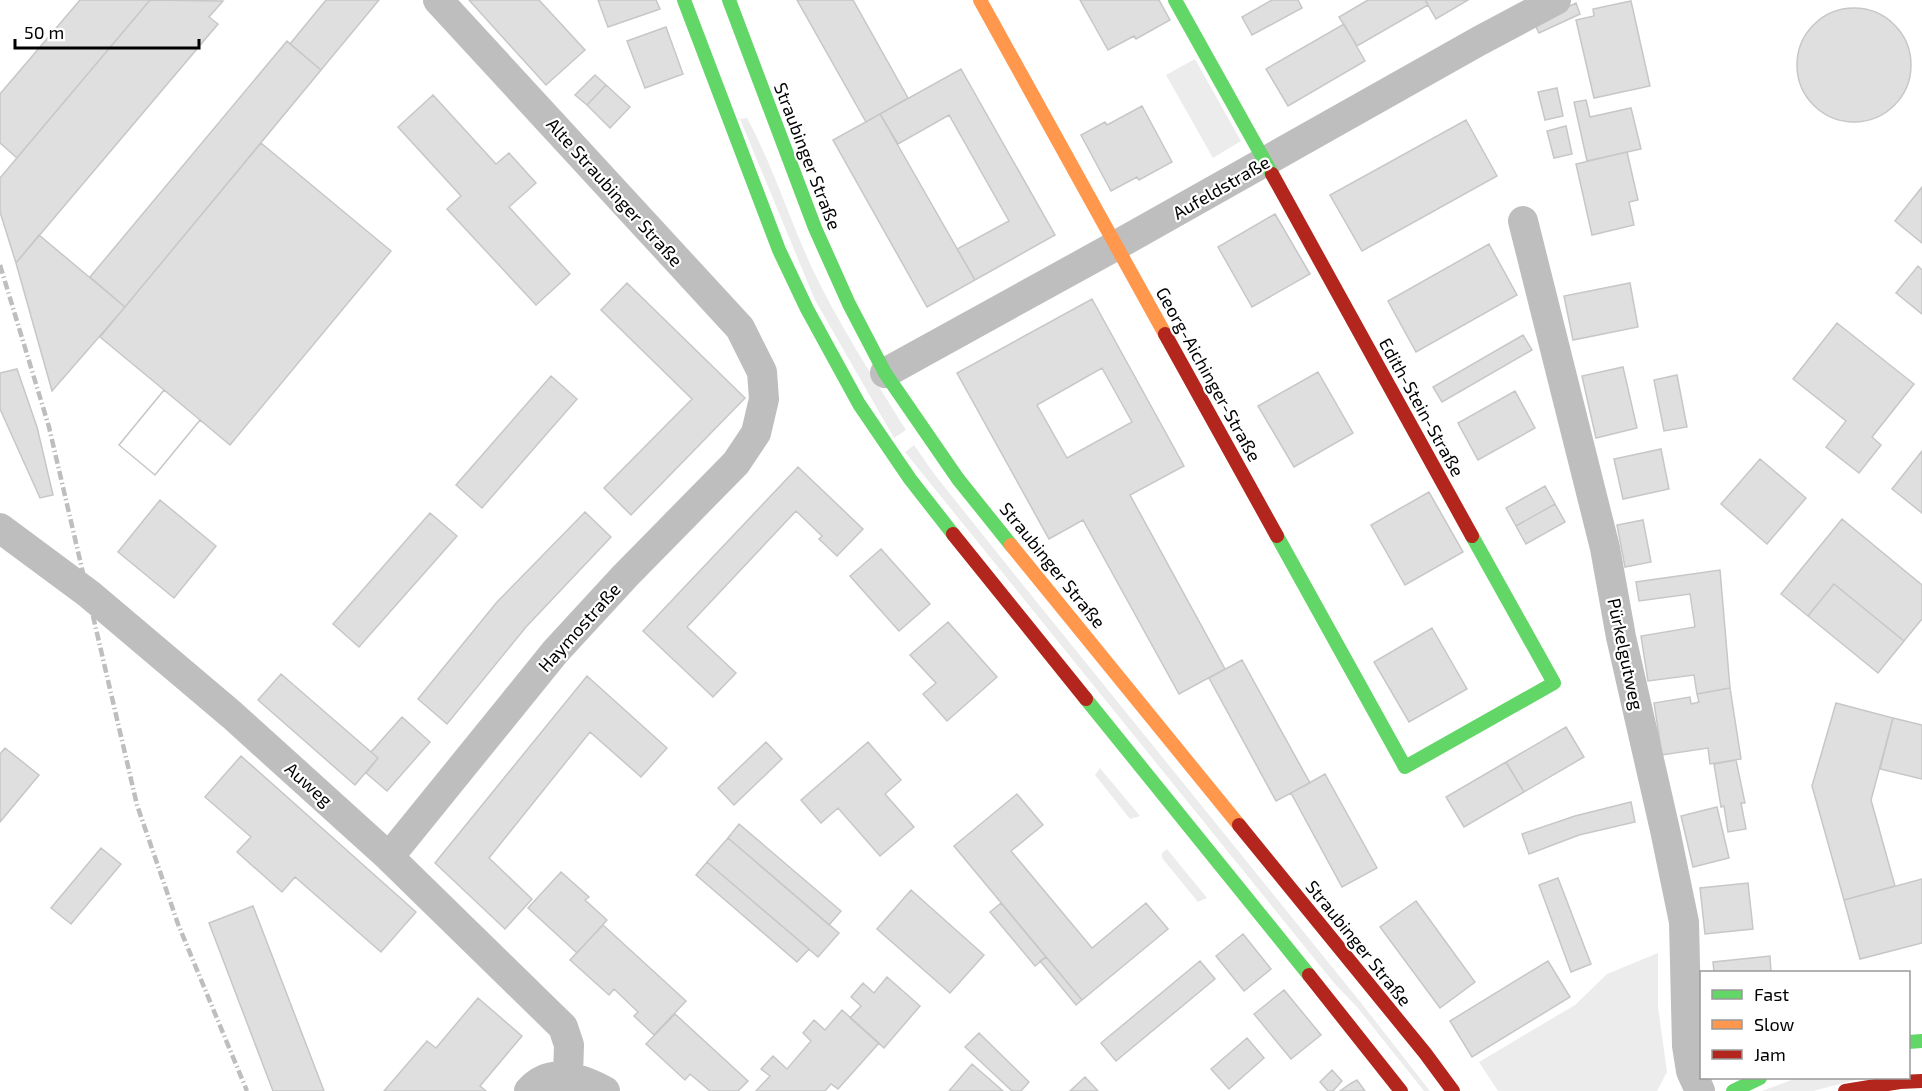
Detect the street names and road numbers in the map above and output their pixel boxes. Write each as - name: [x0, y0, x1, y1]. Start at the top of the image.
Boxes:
- street label: Straubinger Straße: [770, 79, 846, 233]
- street label: Alte Straubinger Straße: [542, 113, 688, 271]
- street label: Aufeldstraße: [1169, 150, 1273, 224]
- street label: Georg-Aichinger-Straße: [1152, 283, 1266, 465]
- street label: Edith-Stein-Straße: [1375, 334, 1469, 480]
- street label: Straubinger Straße: [995, 498, 1111, 632]
- street label: Haymostraße: [533, 578, 625, 676]
- street label: Pürkelgutweg: [1603, 596, 1649, 712]
- street label: Auweg: [281, 757, 337, 811]
- street label: Straubinger Straße: [1301, 876, 1417, 1010]

